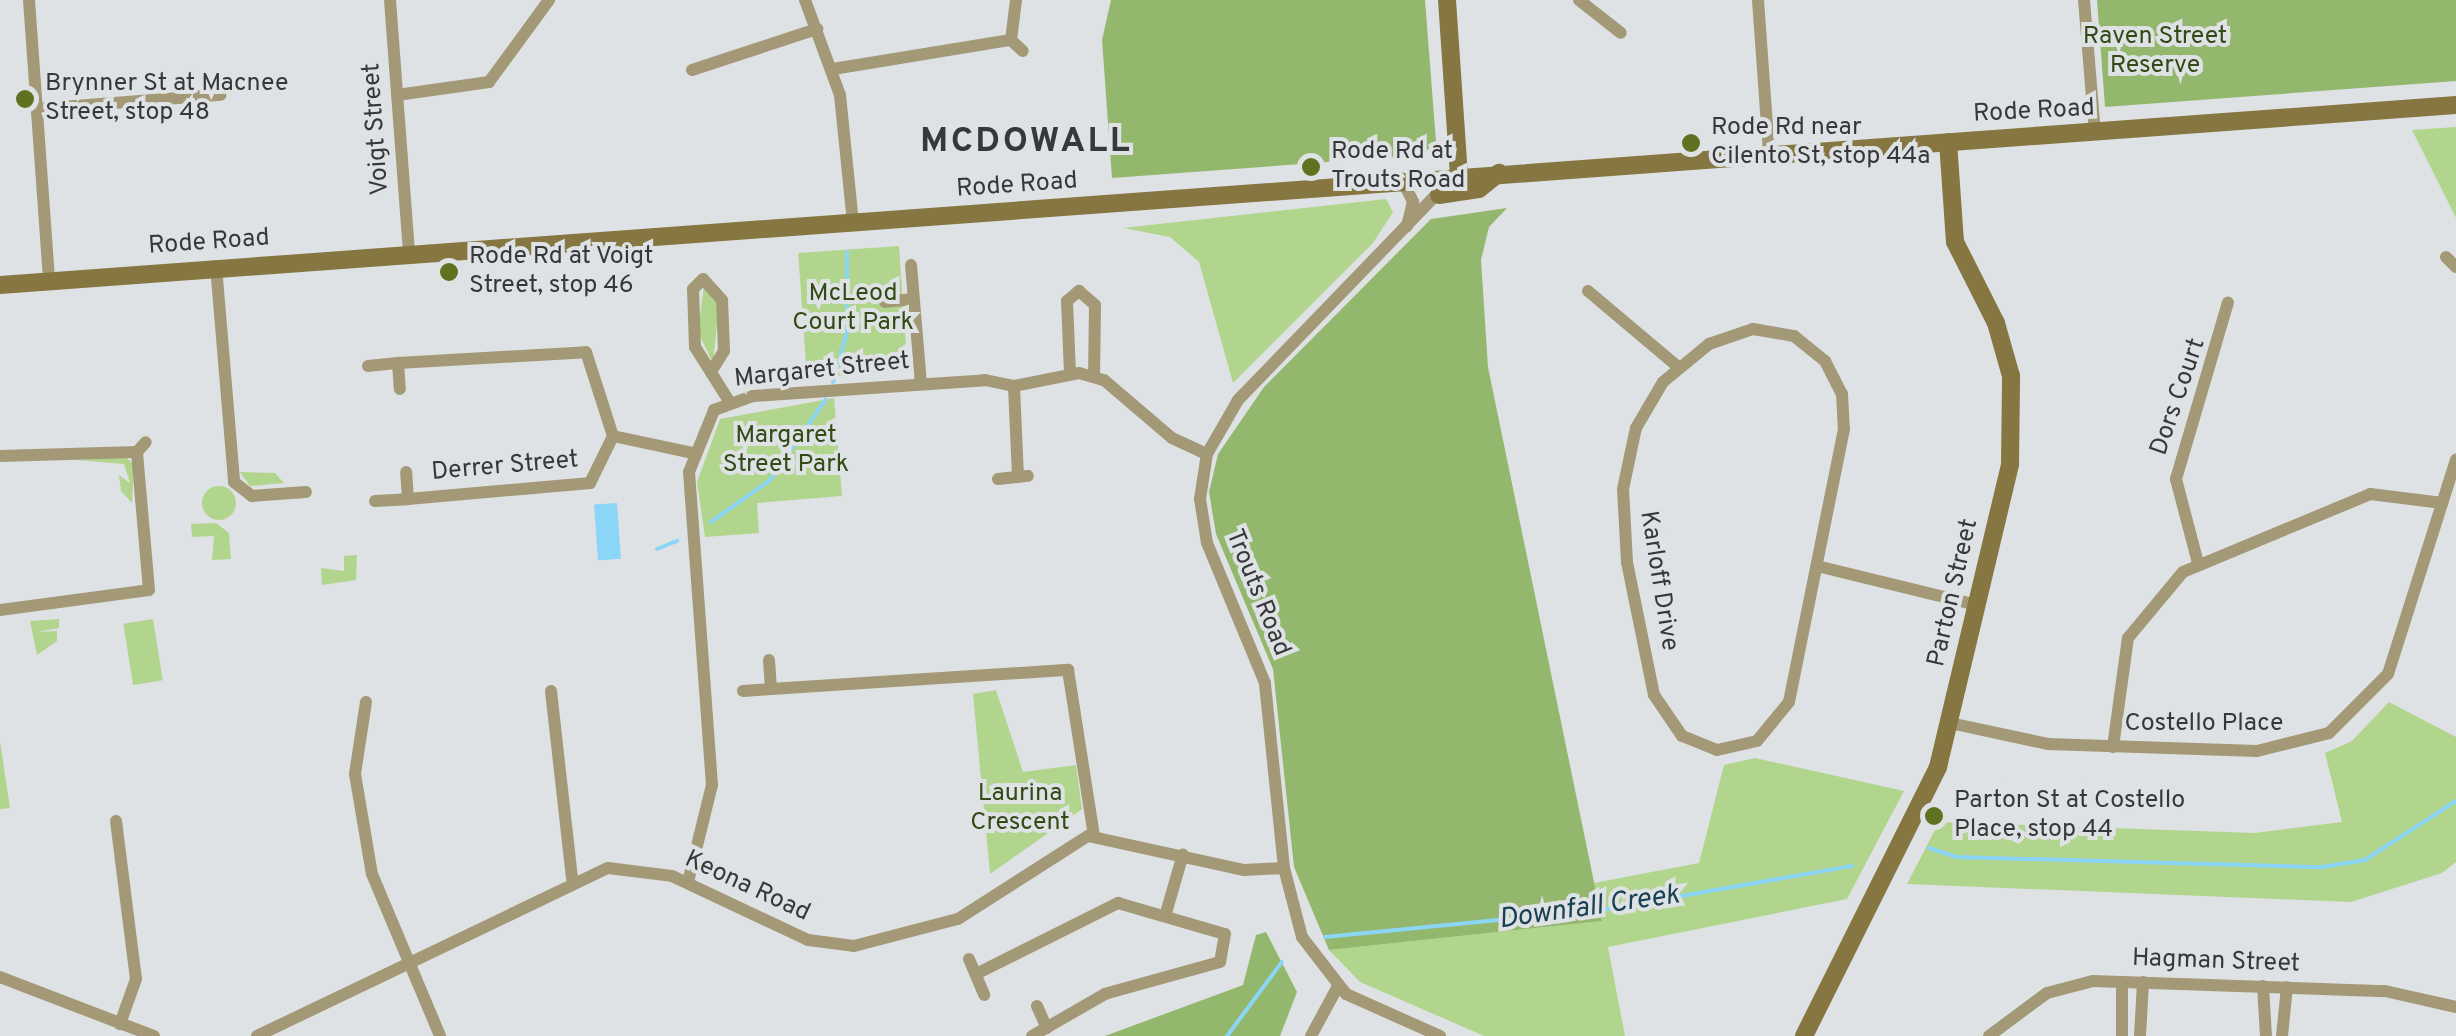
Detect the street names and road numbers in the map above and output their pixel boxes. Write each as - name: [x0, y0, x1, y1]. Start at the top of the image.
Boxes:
- street label: Voigt Street: [357, 62, 397, 196]
- street label: Rode Road: [1972, 94, 2096, 130]
- street label: Rode Road: [955, 167, 1079, 205]
- street label: Rode Road: [147, 224, 271, 262]
- street label: Dors Court: [2145, 335, 2213, 459]
- street label: Margaret Street: [733, 347, 911, 395]
- street label: Derrer Street: [430, 446, 580, 488]
- street label: Karloff Drive: [1632, 509, 1684, 653]
- street label: Parton Street: [1922, 516, 1986, 670]
- street label: Trouts Road: [1218, 525, 1296, 661]
- street label: Costello Place: [2124, 709, 2284, 739]
- street label: Keona Road: [680, 845, 814, 929]
- street label: Hagman Street: [2131, 944, 2301, 980]

